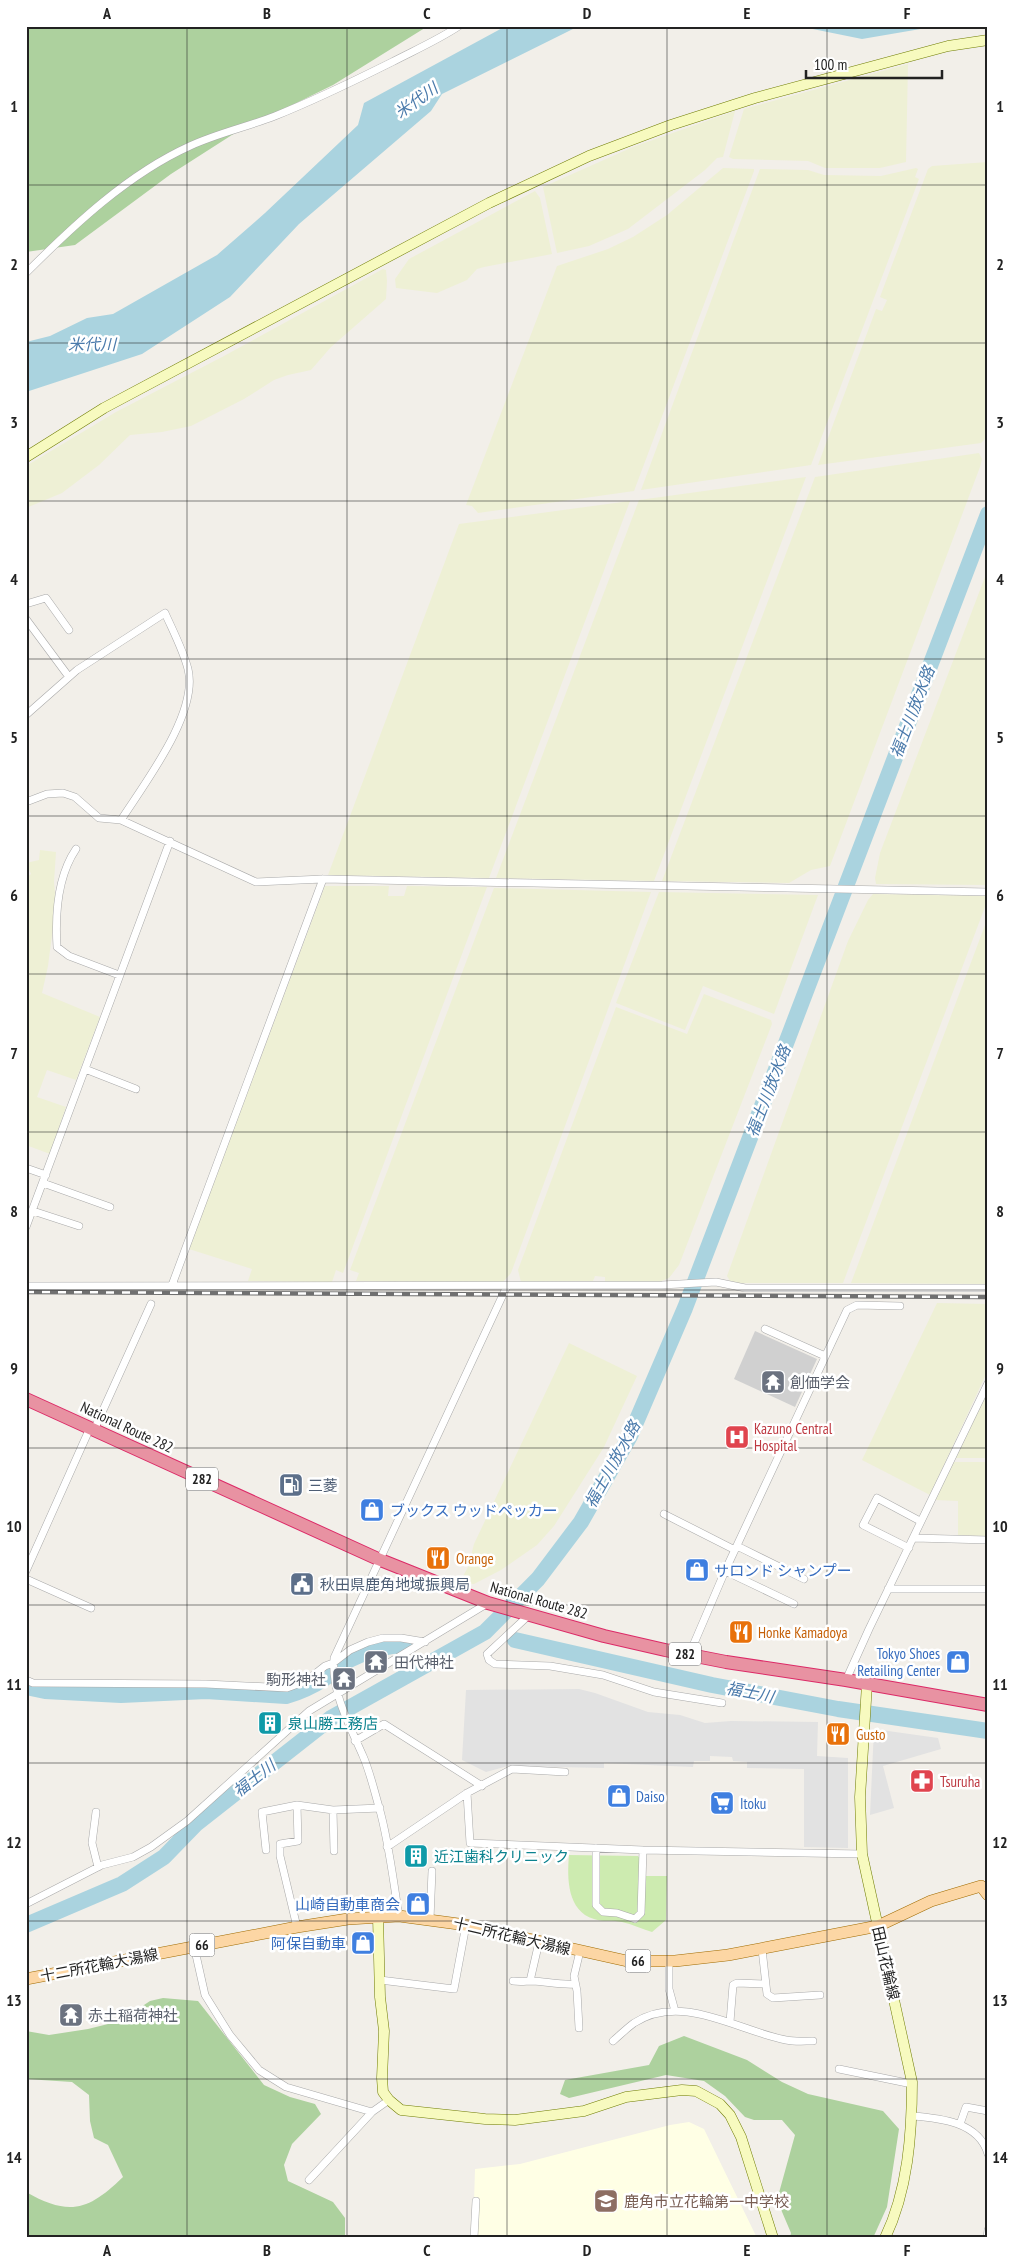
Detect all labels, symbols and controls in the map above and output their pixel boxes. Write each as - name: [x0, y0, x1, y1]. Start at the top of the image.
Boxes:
- text: A: [102, 3, 112, 23]
- text: B: [263, 3, 271, 23]
- text: C: [423, 3, 431, 23]
- text: D: [583, 3, 592, 23]
- text: E: [744, 3, 751, 23]
- text: F: [904, 3, 911, 23]
- scale bar: [806, 48, 943, 80]
- text: 100 m: [814, 55, 847, 74]
- water label: 米代川: [391, 77, 443, 122]
- text: 1: [10, 96, 18, 116]
- text: 1: [996, 96, 1004, 116]
- text: 2: [10, 254, 18, 274]
- text: 2: [996, 254, 1004, 274]
- water label: 米代川: [68, 334, 118, 354]
- text: 3: [10, 412, 18, 432]
- text: 3: [996, 412, 1004, 432]
- text: 4: [10, 569, 18, 589]
- text: 4: [996, 569, 1004, 589]
- water label: 福士川放水路: [885, 662, 939, 760]
- text: 5: [10, 727, 18, 747]
- text: 5: [996, 727, 1004, 747]
- text: 6: [10, 885, 18, 905]
- text: 6: [996, 885, 1004, 905]
- water label: 福士川放水路: [741, 1041, 795, 1139]
- text: 7: [10, 1043, 18, 1063]
- text: 7: [996, 1043, 1004, 1063]
- text: 8: [10, 1201, 18, 1221]
- text: 8: [996, 1201, 1004, 1221]
- text: 9: [10, 1358, 18, 1378]
- text: 9: [996, 1358, 1004, 1378]
- temple icon: 創価学会: [760, 1369, 786, 1395]
- place label: 創価学会: [790, 1373, 850, 1392]
- street label: National Route 282: [77, 1397, 177, 1457]
- water label: 福士川放水路: [580, 1415, 645, 1511]
- place label: Kazuno Central Hospital: [754, 1419, 833, 1455]
- hospital icon: Kazuno Central Hospital: [724, 1424, 750, 1450]
- road number: 282: [186, 1468, 218, 1490]
- fuel station icon: 三菱: [278, 1472, 304, 1498]
- place label: 三菱: [308, 1476, 338, 1495]
- shop icon: ブックス ウッドペッカー: [359, 1497, 385, 1523]
- place label: ブックス ウッドペッカー: [390, 1501, 558, 1520]
- text: 10: [6, 1516, 22, 1536]
- text: 10: [992, 1516, 1008, 1536]
- restaurant icon: Orange: [425, 1545, 451, 1571]
- place label: Orange: [456, 1549, 494, 1568]
- shop icon: サロンド シャンプー: [684, 1557, 710, 1583]
- place label: サロンド シャンプー: [714, 1561, 852, 1580]
- public building icon: 秋田県鹿角地域振興局: [289, 1571, 315, 1597]
- place label: 秋田県鹿角地域振興局: [320, 1575, 470, 1594]
- street label: National Route 282: [488, 1577, 590, 1623]
- restaurant icon: Honke Kamadoya: [728, 1619, 754, 1645]
- place label: Honke Kamadoya: [758, 1623, 847, 1642]
- road number: 282: [669, 1642, 701, 1666]
- place label: Tokyo Shoes Retailing Center: [857, 1644, 941, 1680]
- temple icon: 田代神社: [363, 1649, 389, 1675]
- shop icon: Tokyo Shoes Retailing Center: [945, 1649, 971, 1675]
- place label: 田代神社: [394, 1653, 454, 1672]
- temple icon: 駒形神社: [331, 1666, 357, 1692]
- place label: 駒形神社: [266, 1670, 326, 1689]
- text: 11: [6, 1674, 22, 1694]
- text: 11: [992, 1674, 1008, 1694]
- water label: 福士川: [725, 1678, 777, 1707]
- building icon: 泉山勝工務店: [257, 1710, 283, 1736]
- place label: 泉山勝工務店: [288, 1714, 378, 1733]
- restaurant icon: Gusto: [825, 1721, 851, 1747]
- place label: Gusto: [856, 1725, 885, 1744]
- water label: 福士川: [229, 1754, 281, 1801]
- pharmacy icon: Tsuruha: [909, 1768, 935, 1794]
- place label: Tsuruha: [940, 1772, 980, 1791]
- shop icon: Daiso: [606, 1783, 632, 1809]
- place label: Daiso: [636, 1787, 665, 1806]
- supermarket icon: Itoku: [709, 1790, 735, 1816]
- place label: Itoku: [740, 1794, 766, 1813]
- text: 12: [6, 1832, 22, 1852]
- text: 12: [992, 1832, 1008, 1852]
- building icon: 近江歯科クリニック: [403, 1843, 429, 1869]
- place label: 近江歯科クリニック: [434, 1847, 569, 1866]
- shop icon: 山崎自動車商会: [405, 1891, 431, 1917]
- place label: 山崎自動車商会: [295, 1895, 400, 1914]
- street label: 十二所花輪大湯線: [451, 1913, 573, 1959]
- street label: 田山花輪線: [868, 1924, 904, 2002]
- shop icon: 阿保自動車: [350, 1930, 376, 1956]
- road number: 66: [190, 1934, 214, 1956]
- place label: 阿保自動車: [271, 1934, 346, 1953]
- street label: 十二所花輪大湯線: [38, 1944, 160, 1986]
- road number: 66: [626, 1950, 650, 1972]
- text: 13: [6, 1990, 22, 2010]
- text: 13: [992, 1990, 1008, 2010]
- temple icon: 赤土稲荷神社: [58, 2002, 84, 2028]
- place label: 赤土稲荷神社: [88, 2006, 178, 2025]
- text: 14: [6, 2147, 22, 2167]
- text: 14: [992, 2147, 1008, 2167]
- school or university icon: 鹿角市立花輪第一中学校: [593, 2188, 619, 2214]
- place label: 鹿角市立花輪第一中学校: [624, 2192, 789, 2211]
- text: A: [102, 2240, 112, 2260]
- text: B: [263, 2240, 271, 2260]
- text: C: [423, 2240, 431, 2260]
- text: D: [583, 2240, 592, 2260]
- text: E: [744, 2240, 751, 2260]
- text: F: [904, 2240, 911, 2260]

